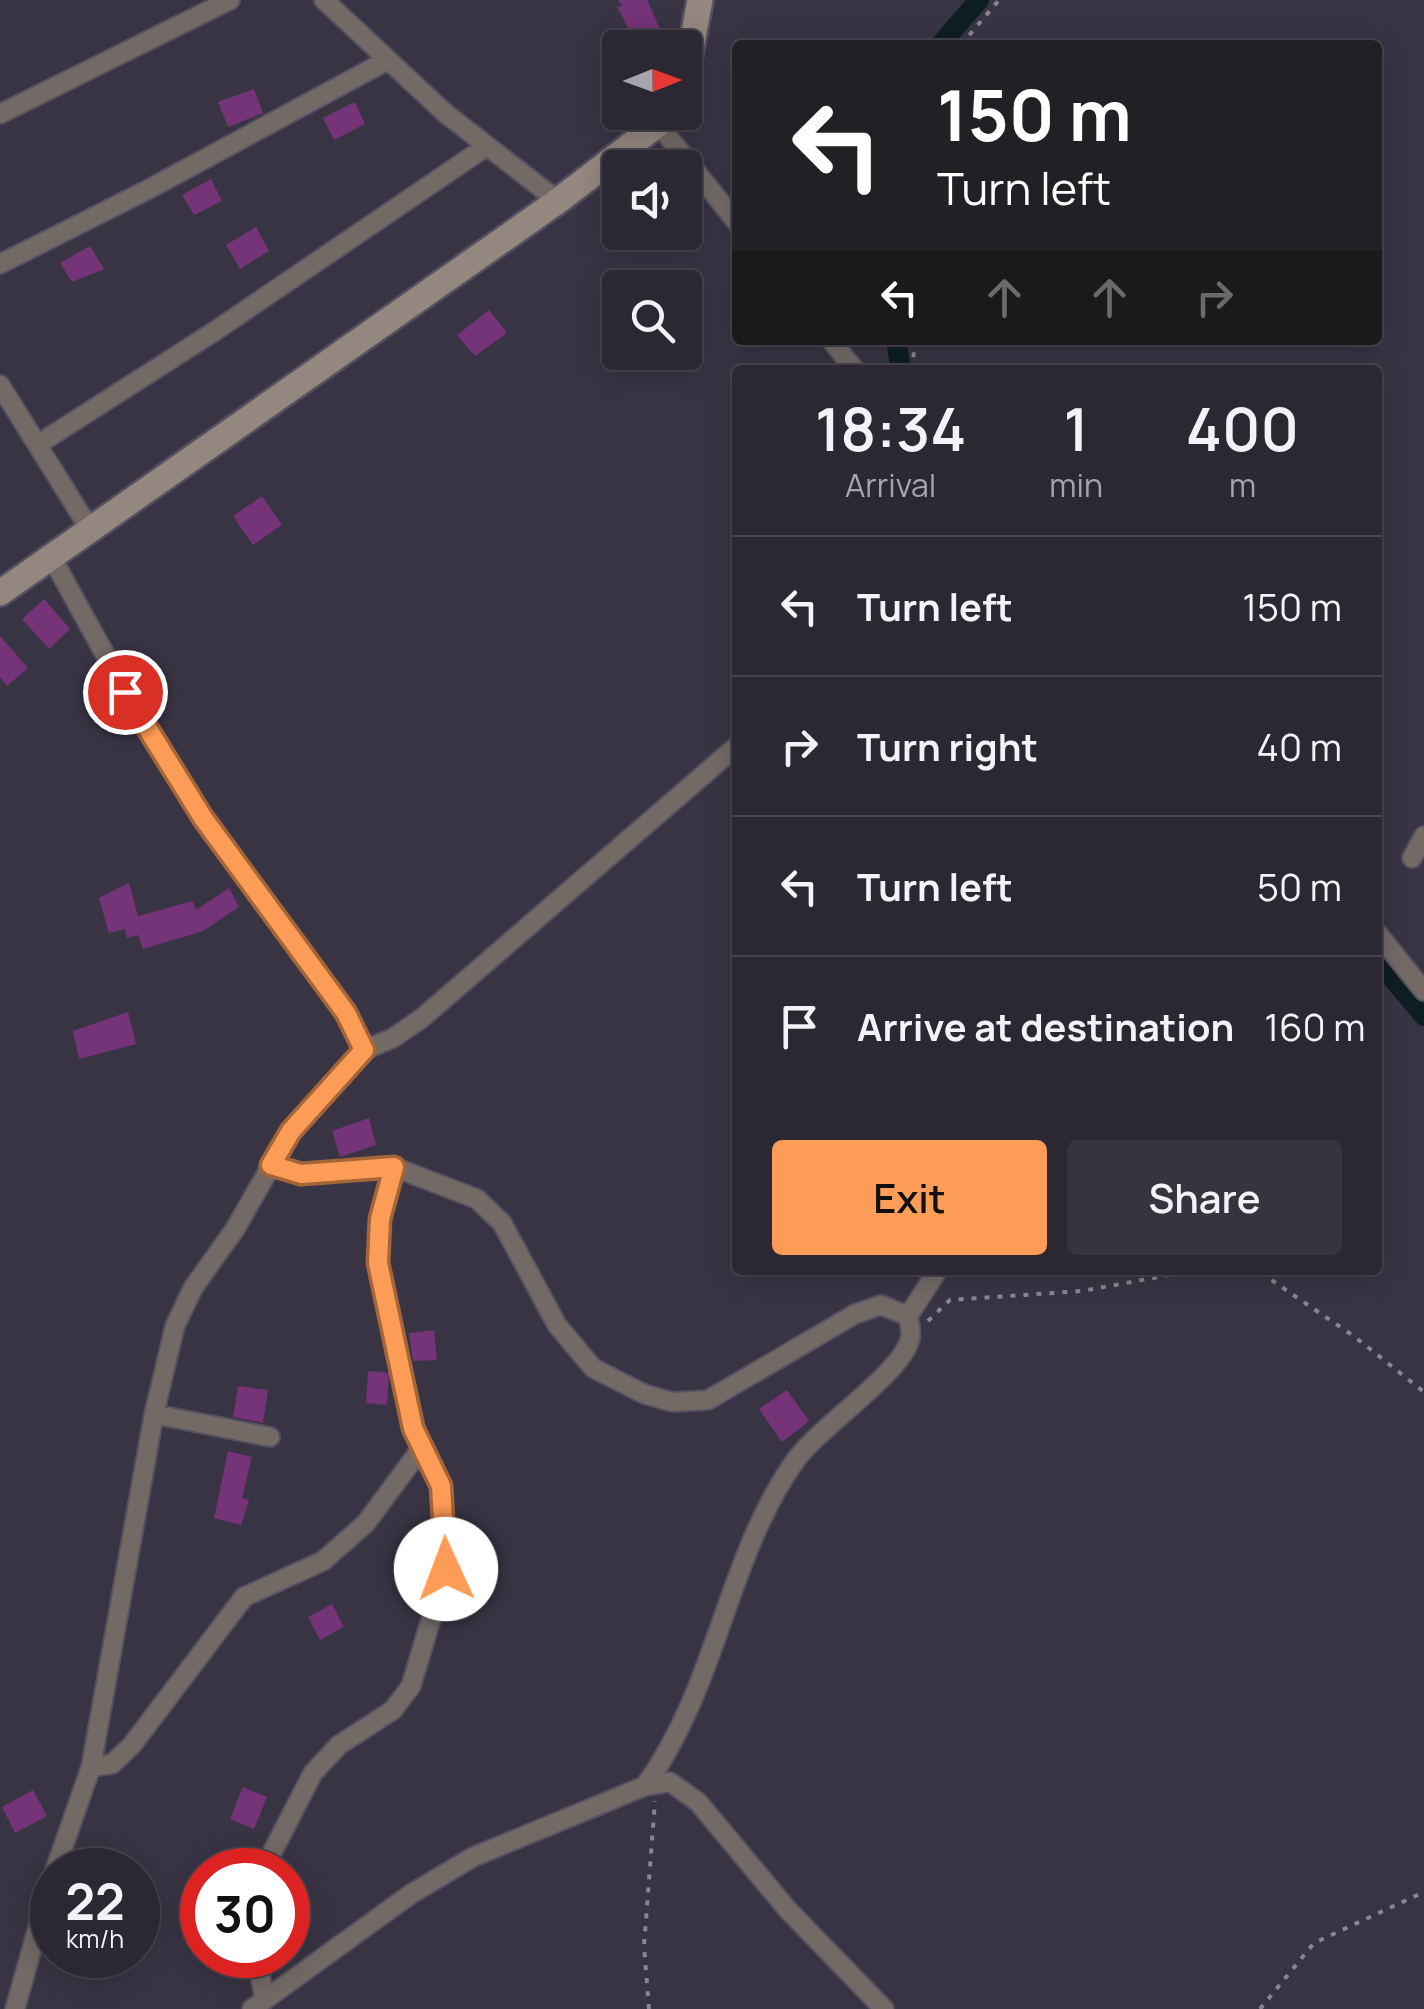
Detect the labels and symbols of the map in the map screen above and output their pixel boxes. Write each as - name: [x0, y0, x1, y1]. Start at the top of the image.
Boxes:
- north arrow: [602, 30, 702, 130]
- pin: [83, 650, 168, 735]
- position arrow: [394, 1517, 498, 1621]
- speed limit sign: 30: [180, 1848, 310, 1978]

